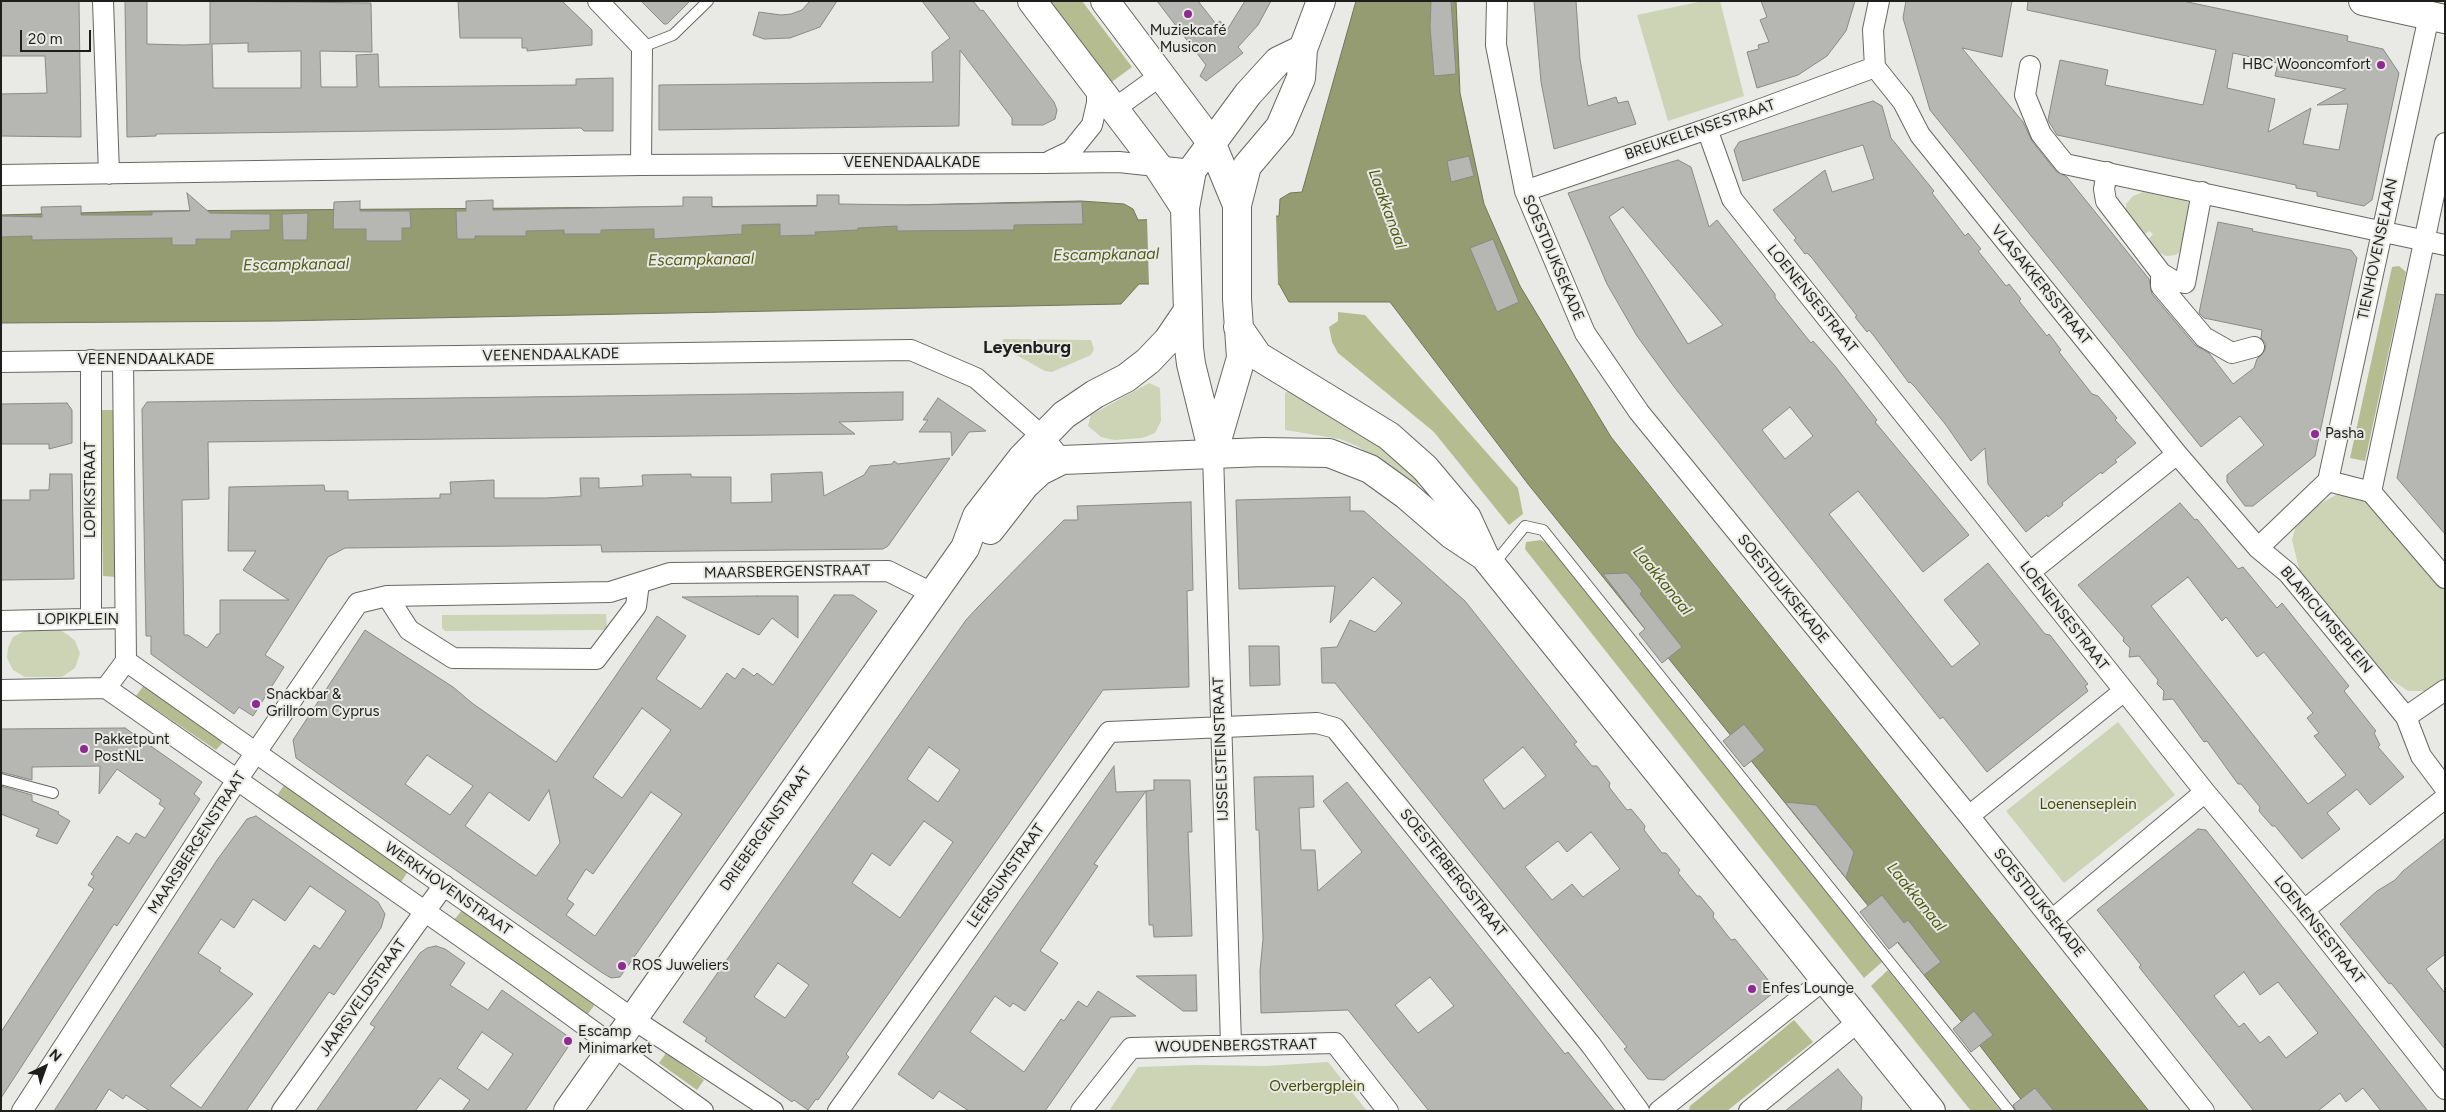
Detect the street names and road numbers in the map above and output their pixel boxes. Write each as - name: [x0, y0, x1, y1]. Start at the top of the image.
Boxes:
- street label: BREUKELENSESTRAAT: [1622, 96, 1778, 164]
- street label: VEENENDAALKADE: [843, 154, 981, 172]
- street label: TIENHOVENSELAAN: [2354, 177, 2402, 321]
- street label: SOESTDIJKSEKADE: [1518, 192, 1588, 324]
- street label: VLASAKKERSSTRAAT: [1987, 222, 2095, 348]
- street label: LOENENSESTRAAT: [1763, 241, 1861, 357]
- street label: VEENENDAALKADE: [482, 345, 620, 365]
- street label: VEENENDAALKADE: [77, 351, 215, 369]
- street label: LOPIKSTRAAT: [82, 442, 100, 538]
- street label: SOESTDIJKSEKADE: [1734, 531, 1832, 647]
- street label: LOENENSESTRAAT: [2016, 558, 2112, 674]
- street label: MAARSBERGENSTRAAT: [704, 562, 870, 582]
- street label: BLARICUMSEPLEIN: [2276, 563, 2376, 677]
- street label: LOPIKPLEIN: [37, 611, 119, 629]
- street label: IJSSELSTEINSTRAAT: [1209, 677, 1233, 821]
- street label: DRIEBERGENSTRAAT: [716, 764, 816, 894]
- street label: MAARSBERGENSTRAAT: [144, 768, 250, 918]
- street label: SOESTERBERGSTRAAT: [1396, 805, 1510, 941]
- street label: LEERSUMSTRAAT: [963, 821, 1049, 931]
- street label: WERKHOVENSTRAAT: [381, 838, 515, 940]
- street label: SOESTDIJKSEKADE: [1990, 845, 2088, 961]
- street label: LOENENSESTRAAT: [2270, 872, 2368, 988]
- street label: JAARSVELDSTRAAT: [316, 936, 410, 1060]
- street label: WOUDENBERGSTRAAT: [1155, 1036, 1317, 1056]

